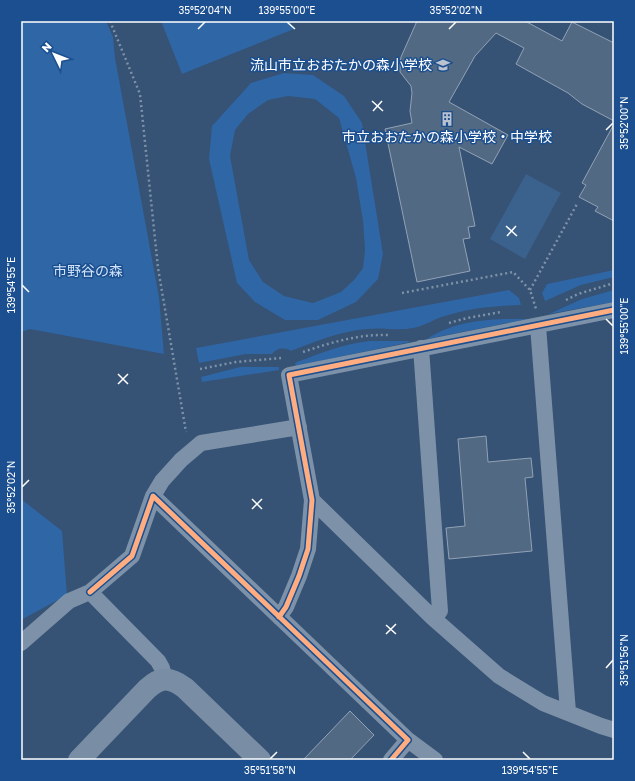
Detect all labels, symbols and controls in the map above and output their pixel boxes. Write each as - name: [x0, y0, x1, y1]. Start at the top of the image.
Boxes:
- text: 35°52'04"N: [178, 4, 232, 16]
- text: 139°55'00"E: [259, 4, 315, 16]
- text: 35°52'02"N: [430, 4, 482, 16]
- north arrow: [34, 34, 74, 74]
- text: N: [39, 39, 54, 54]
- place label: 流山市立おおたかの森小学校: [250, 56, 432, 73]
- school or university icon: 流山市立おおたかの森小学校: [435, 57, 451, 73]
- text: 35°52'00"N: [618, 96, 630, 150]
- building icon: 市立おおたかの森小学校・中学校: [439, 111, 455, 127]
- place label: 市立おおたかの森小学校・中学校: [342, 128, 552, 145]
- text: 139°54'55"E: [5, 257, 17, 313]
- park label: 市野谷の森: [53, 262, 123, 279]
- text: 139°55'00"E: [618, 298, 630, 354]
- text: 35°52'02"N: [5, 461, 17, 513]
- text: 35°51'56"N: [618, 634, 630, 686]
- text: 35°51'58"N: [244, 764, 296, 776]
- text: 139°54'55"E: [502, 764, 558, 776]

